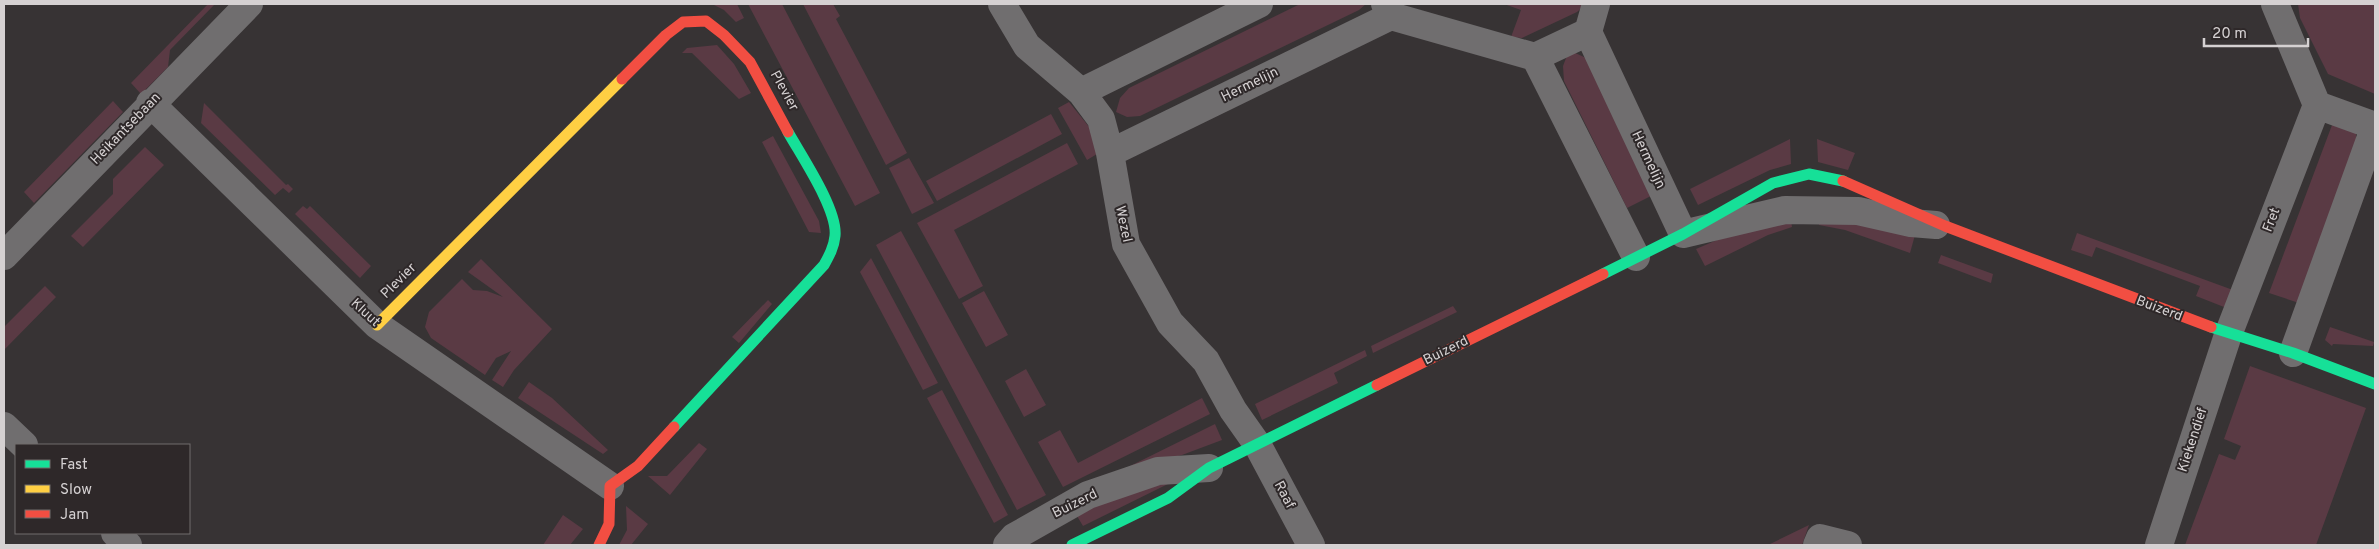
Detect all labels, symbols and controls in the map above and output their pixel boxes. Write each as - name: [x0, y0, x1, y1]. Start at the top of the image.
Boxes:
- scale bar: [2204, 15, 2308, 47]
- text: 20 m: [2212, 25, 2247, 44]
- street label: Hermelijn: [1219, 64, 1281, 106]
- street label: Plevier: [766, 68, 802, 115]
- street label: Heikantsebaan: [87, 90, 165, 168]
- street label: Hermelijn: [1627, 129, 1669, 191]
- street label: Wezel: [1111, 204, 1135, 244]
- street label: Fret: [2260, 205, 2284, 235]
- street label: Plevier: [378, 259, 421, 302]
- street label: Buizerd: [2133, 292, 2185, 326]
- street label: Kluut: [347, 295, 383, 331]
- street label: Buizerd: [1421, 333, 1471, 369]
- street label: Kiekendief: [2175, 405, 2211, 474]
- legend: [15, 444, 190, 534]
- text: Fast: [60, 456, 88, 475]
- street label: Raaf: [1270, 478, 1298, 512]
- text: Slow: [60, 481, 92, 500]
- street label: Buizerd: [1050, 486, 1100, 522]
- text: Jam: [60, 506, 89, 525]

